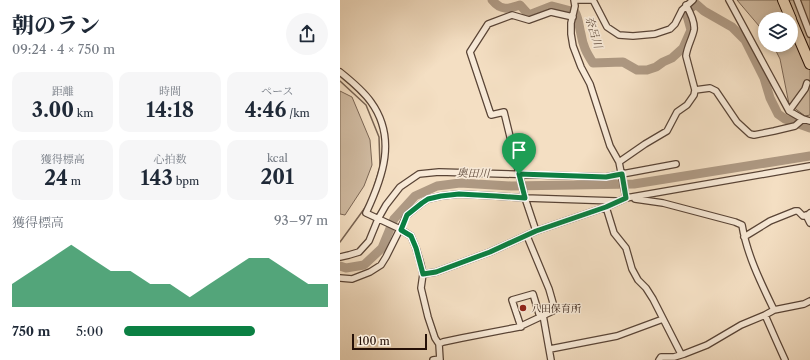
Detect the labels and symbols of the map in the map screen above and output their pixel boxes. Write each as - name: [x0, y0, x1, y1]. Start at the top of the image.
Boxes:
- water label: 奈呂川: [582, 14, 606, 51]
- pin: [502, 133, 536, 174]
- water label: 奥田川: [456, 166, 491, 180]
- place label: 八田保育所: [531, 302, 581, 315]
- marker: 八田保育所: [518, 303, 528, 313]
- scale bar: [352, 332, 427, 351]

